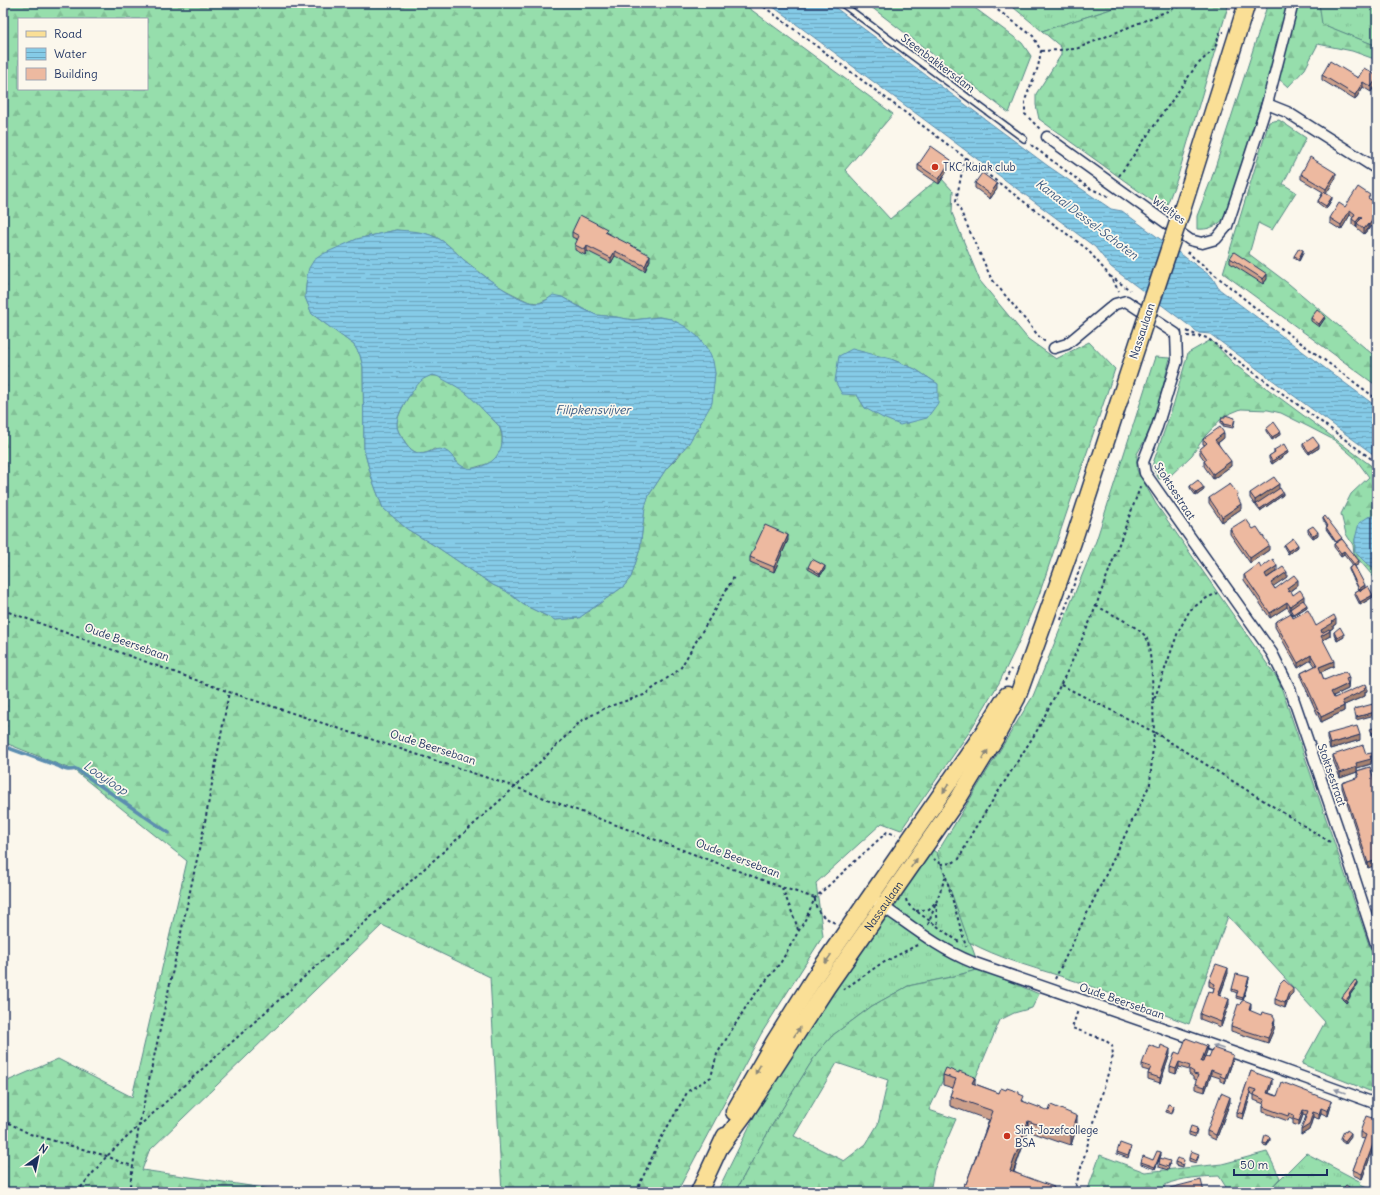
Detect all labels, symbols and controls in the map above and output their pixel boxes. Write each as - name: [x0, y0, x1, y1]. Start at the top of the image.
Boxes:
- legend: [18, 18, 148, 90]
- text: Road: [54, 26, 82, 41]
- street label: Steenbakkersdam: [898, 31, 978, 96]
- text: Water: [54, 46, 87, 61]
- text: Building: [54, 66, 98, 81]
- place label: TKC Kajak club: [943, 160, 1016, 174]
- marker: TKC Kajak club: [930, 162, 940, 172]
- water label: Kanaal Dessel-Schoten: [1033, 176, 1142, 263]
- street label: Wieltjes: [1150, 193, 1188, 227]
- street label: Nassaulaan: [1126, 301, 1158, 361]
- water label: Filipkensvijver: [556, 402, 633, 417]
- street label: Stoktsestraat: [1151, 460, 1199, 522]
- street label: Oude Beersebaan: [83, 620, 171, 664]
- street label: Oude Beersebaan: [388, 727, 478, 767]
- street label: Stoktsestraat: [1315, 742, 1349, 808]
- one-way arrow: [982, 749, 989, 761]
- water label: Looyloop: [81, 758, 132, 799]
- one-way arrow: [942, 782, 950, 793]
- street label: Oude Beersebaan: [694, 835, 782, 881]
- one-way arrow: [910, 858, 918, 868]
- street label: Nassaulaan: [861, 878, 906, 934]
- one-way arrow: [824, 954, 832, 964]
- street label: Oude Beersebaan: [1077, 980, 1167, 1022]
- one-way arrow: [793, 1027, 801, 1037]
- one-way arrow: [1211, 1044, 1223, 1050]
- one-way arrow: [755, 1063, 762, 1074]
- one-way arrow: [1334, 1087, 1346, 1093]
- place label: Sint-Jozefcollege BSA: [1015, 1123, 1098, 1150]
- marker: Sint-Jozefcollege BSA: [1002, 1131, 1012, 1141]
- north arrow: [18, 1137, 58, 1177]
- text: N: [36, 1141, 50, 1157]
- scale bar: [1234, 1151, 1327, 1177]
- text: 50 m: [1240, 1157, 1269, 1172]

